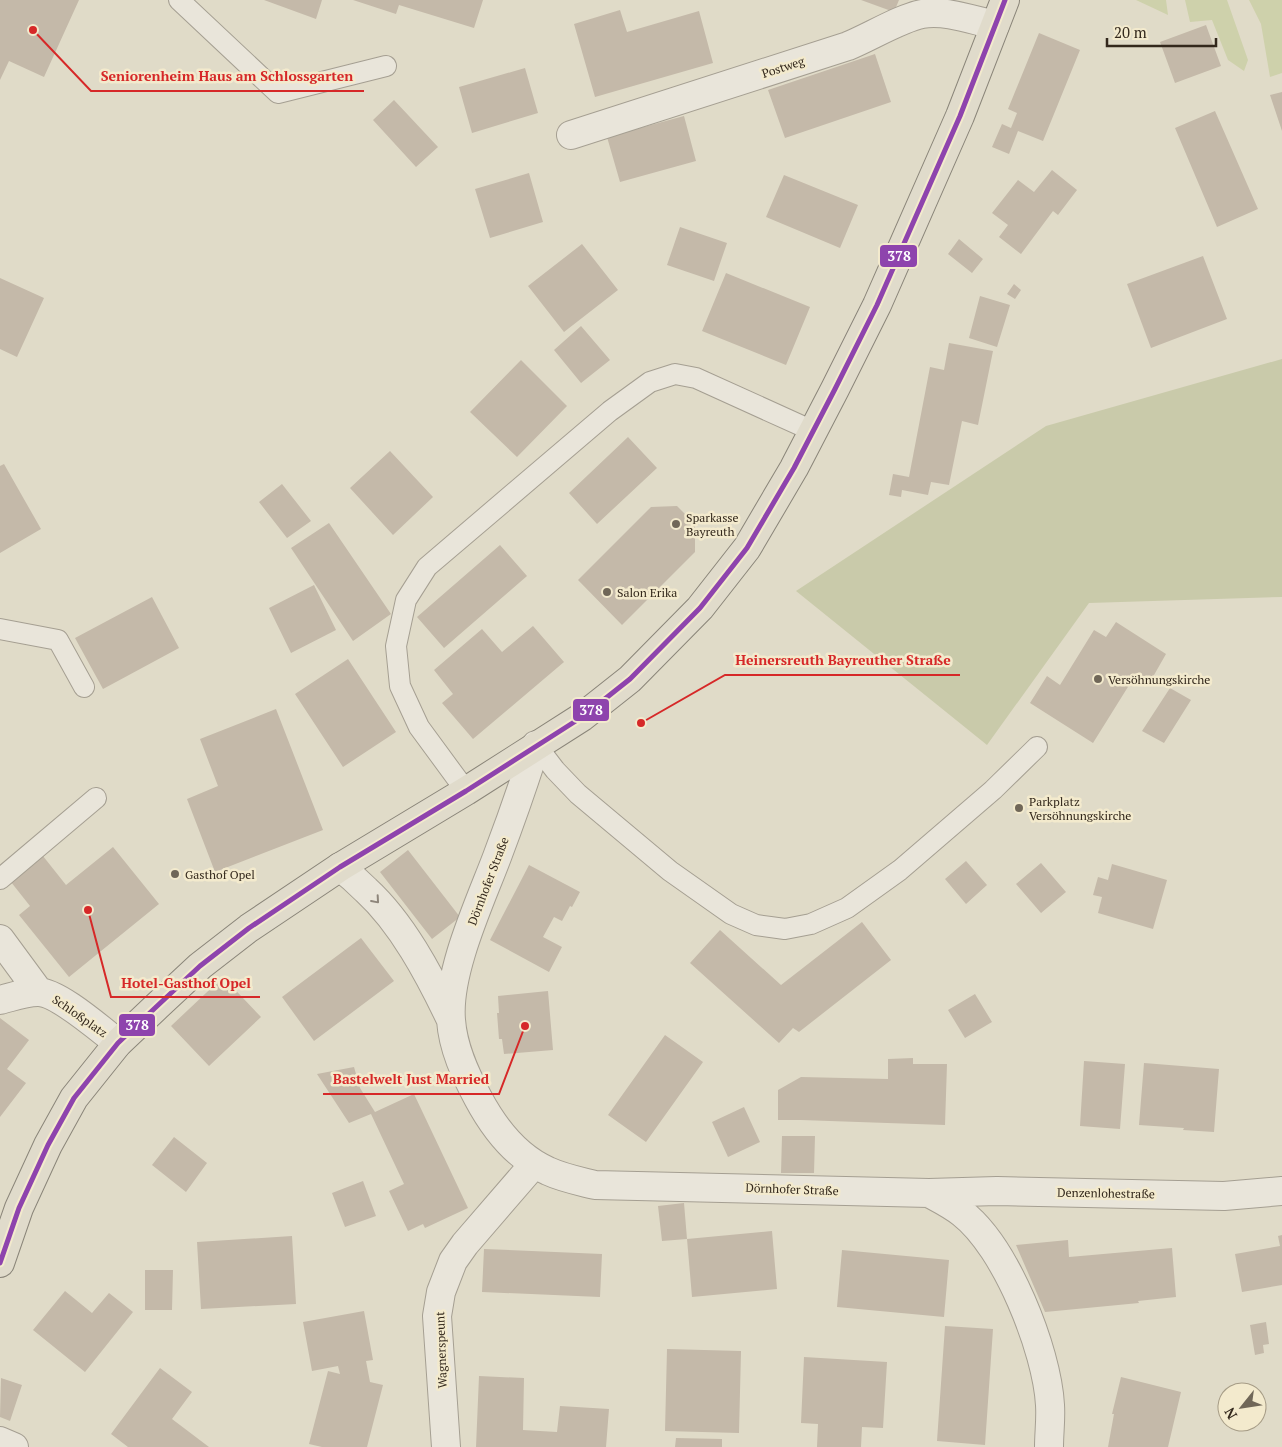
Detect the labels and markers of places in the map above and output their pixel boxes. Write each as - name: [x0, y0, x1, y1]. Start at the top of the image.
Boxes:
- callout: Seniorenheim Haus am Schlossgarten: [91, 62, 364, 91]
- place label: Sparkasse Bayreuth: [686, 510, 739, 539]
- marker: Sparkasse Bayreuth: [670, 518, 682, 530]
- place label: Salon Erika: [617, 585, 677, 600]
- marker: Salon Erika: [601, 586, 613, 598]
- callout: Heinersreuth Bayreuther Straße: [725, 646, 960, 675]
- place label: Versöhnungskirche: [1108, 672, 1210, 687]
- marker: Versöhnungskirche: [1092, 673, 1104, 685]
- place label: Parkplatz Versöhnungskirche: [1029, 794, 1131, 823]
- marker: Parkplatz Versöhnungskirche: [1013, 802, 1025, 814]
- place label: Gasthof Opel: [185, 867, 255, 882]
- marker: Gasthof Opel: [169, 868, 181, 880]
- callout: Hotel-Gasthof Opel: [111, 968, 260, 997]
- callout: Bastelwelt Just Married: [323, 1065, 499, 1094]

